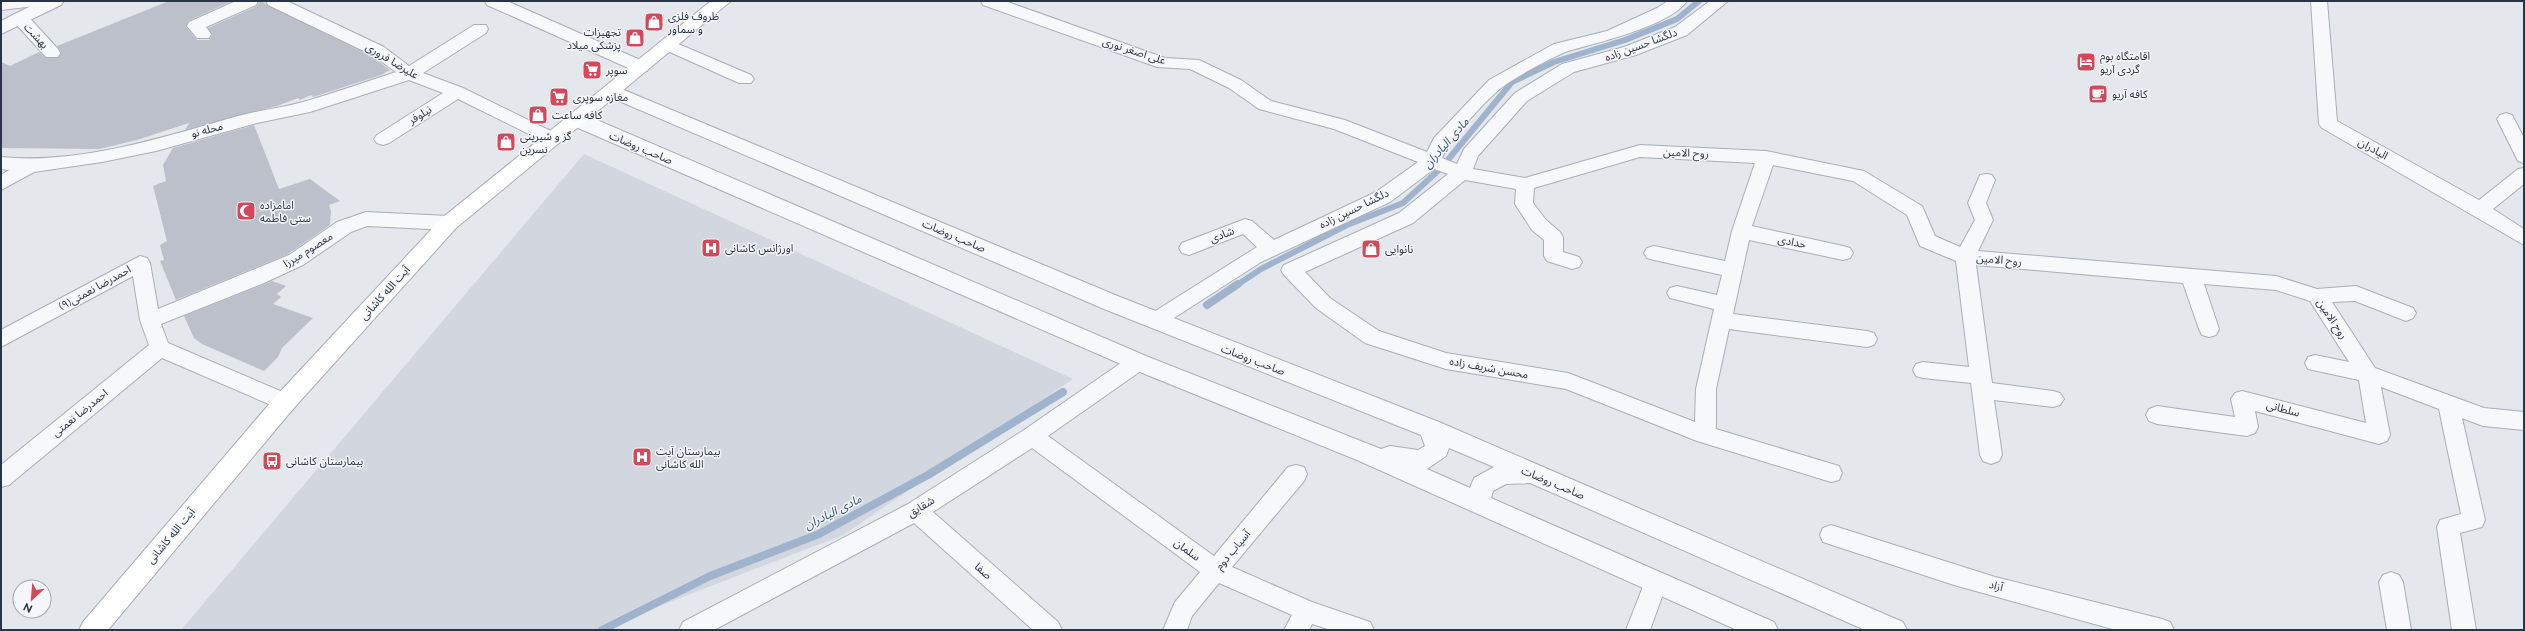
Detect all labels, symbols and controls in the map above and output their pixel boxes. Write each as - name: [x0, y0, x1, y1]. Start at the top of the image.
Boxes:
- place label: ظروف فلزی و سماور: [667, 10, 719, 36]
- shop icon: ظروف فلزی و سماور: [643, 11, 665, 33]
- street label: بهشت: [21, 21, 51, 51]
- place label: تجهیزات پزشکی میلاد: [567, 26, 621, 53]
- street label: دلگشا حسین زاده: [1603, 26, 1679, 64]
- shop icon: تجهیزات پزشکی میلاد: [624, 27, 646, 49]
- street label: علی اصغر نوری: [1101, 35, 1168, 67]
- street label: علیرضا فروری: [363, 40, 421, 82]
- place label: اقامتگاه بوم گردی آریو: [2100, 50, 2150, 76]
- hotel icon: اقامتگاه بوم گردی آریو: [2075, 51, 2097, 73]
- supermarket icon: سوپر: [581, 59, 603, 81]
- place label: سوپر: [605, 64, 628, 78]
- cafe icon: کافه آریو: [2087, 83, 2109, 105]
- supermarket icon: مغازه سوپری: [548, 86, 570, 108]
- place label: کافه آریو: [2112, 88, 2148, 101]
- place label: مغازه سوپری: [573, 91, 629, 105]
- street label: نیلوفر: [405, 103, 434, 128]
- shop icon: کافه ساعت: [527, 104, 549, 126]
- place label: کافه ساعت: [552, 109, 603, 122]
- water label: مادی الیادران: [1420, 114, 1472, 171]
- street label: محله نو: [190, 119, 225, 140]
- street label: صاحب روضات: [607, 129, 675, 167]
- place label: گز و شیرینی نسرین: [520, 130, 572, 156]
- shop icon: گز و شیرینی نسرین: [495, 131, 517, 153]
- street label: الیادران: [2356, 136, 2390, 162]
- street label: روح الامین: [1663, 146, 1709, 161]
- street label: دلگشا حسین زاده: [1317, 187, 1391, 232]
- place label: امامزاده ستی فاطمه: [260, 199, 311, 225]
- mosque icon: امامزاده ستی فاطمه: [235, 200, 257, 222]
- street label: صاحب روضات: [920, 217, 988, 255]
- street label: شادی: [1208, 224, 1237, 246]
- street label: معصوم میرزا: [281, 230, 336, 271]
- street label: حدادی: [1777, 233, 1808, 251]
- hospital icon: اورژانس کاشانی: [700, 237, 722, 259]
- shop icon: نانوایی: [1360, 238, 1382, 260]
- place label: اورژانس کاشانی: [725, 242, 793, 255]
- place label: نانوایی: [1385, 243, 1413, 256]
- street label: روح الامین: [1976, 252, 2022, 269]
- street label: احمدرضا نعمتی(۹): [57, 263, 133, 313]
- street label: آیت الله کاشانی: [357, 263, 413, 323]
- street label: روح الامین: [2313, 296, 2350, 342]
- street label: صاحب روضات: [1219, 342, 1287, 378]
- street label: محسن شریف زاده: [1449, 355, 1530, 381]
- street label: احمدرضا نعمتی: [49, 386, 111, 440]
- street label: سلطانی: [2265, 398, 2301, 420]
- place label: بیمارستان آیت الله کاشانی: [656, 445, 721, 471]
- hospital icon: بیمارستان آیت الله کاشانی: [631, 446, 653, 468]
- bus stop icon: بیمارستان کاشانی: [261, 450, 283, 472]
- place label: بیمارستان کاشانی: [286, 455, 363, 468]
- street label: صاحب روضات: [1519, 464, 1587, 502]
- water label: مادی الیادران: [802, 491, 865, 532]
- street label: شقایق: [905, 494, 937, 520]
- street label: آیت الله کاشانی: [144, 505, 198, 566]
- street label: آسیاب دوم: [1213, 527, 1255, 573]
- street label: سلمان: [1171, 536, 1203, 564]
- street label: صفا: [972, 560, 994, 582]
- street label: آزاد: [1987, 578, 2005, 594]
- north arrow: [12, 579, 52, 619]
- text: N: [21, 600, 34, 615]

